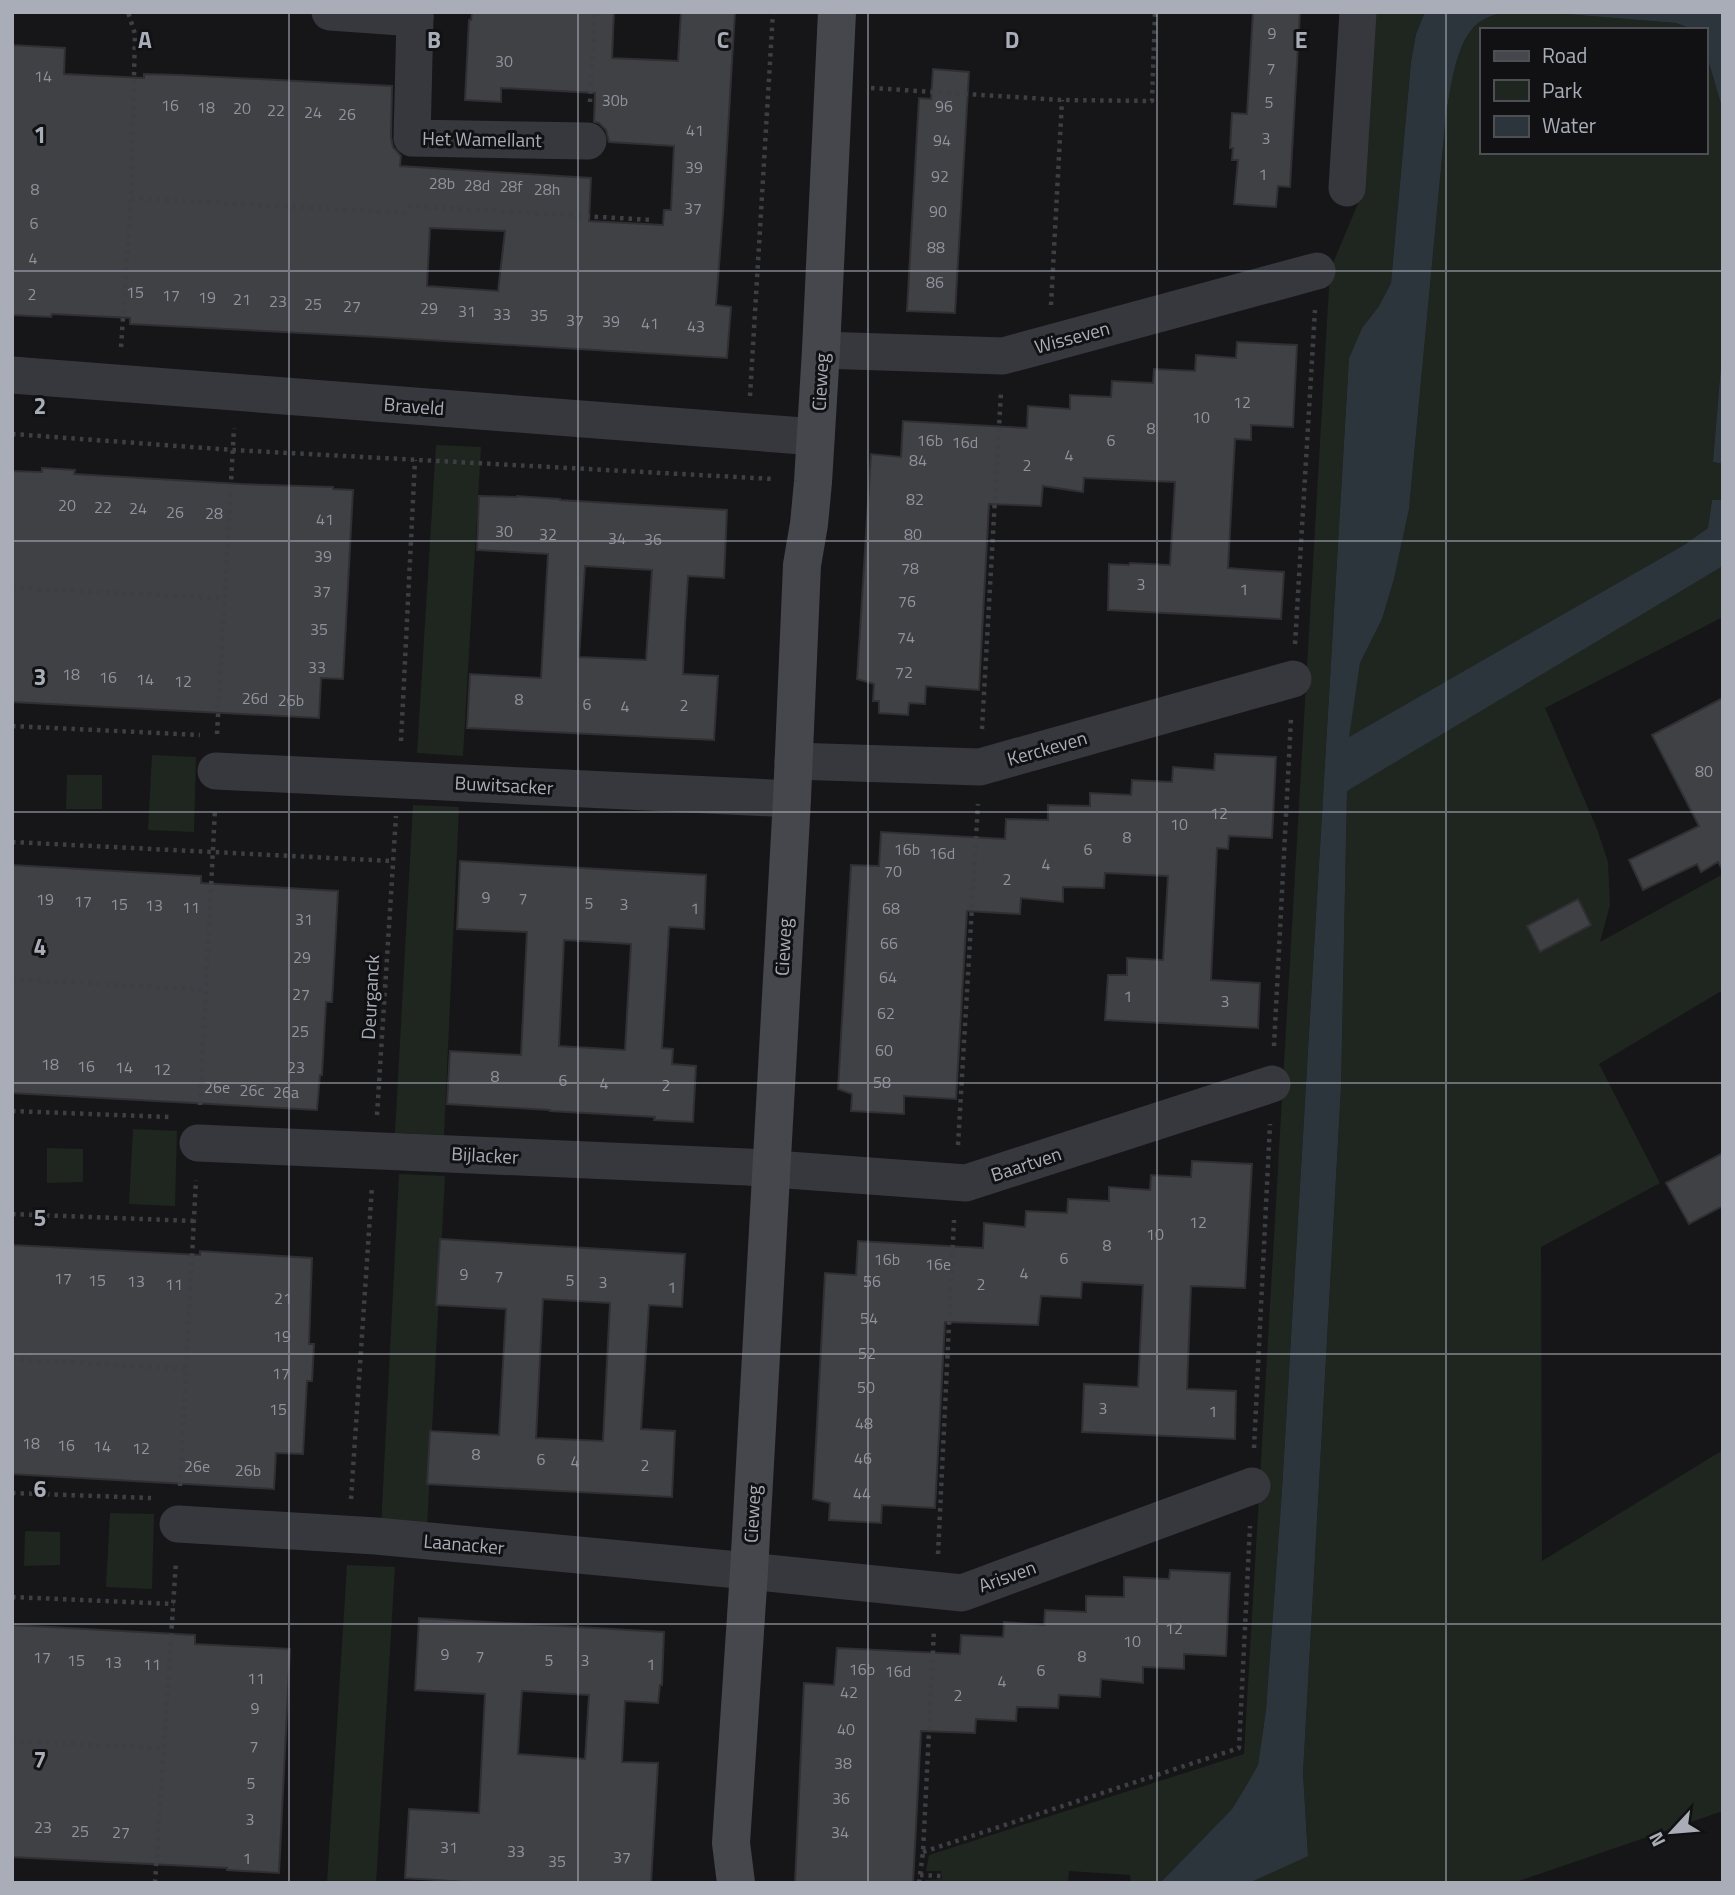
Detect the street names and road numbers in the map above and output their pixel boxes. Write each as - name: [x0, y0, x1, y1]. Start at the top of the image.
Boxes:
- street label: Het Wamellant: [422, 123, 542, 154]
- street label: Wisseven: [1031, 313, 1113, 360]
- street label: Cieweg: [804, 352, 836, 412]
- street label: Braveld: [383, 389, 445, 422]
- street label: Kerckeven: [1004, 722, 1090, 773]
- street label: Buwitsacker: [454, 767, 555, 802]
- street label: Cieweg: [767, 917, 799, 977]
- street label: Deurganck: [353, 954, 386, 1040]
- street label: Bijlacker: [451, 1138, 520, 1171]
- street label: Baartven: [987, 1138, 1065, 1189]
- street label: Cieweg: [736, 1484, 768, 1544]
- street label: Laanacker: [422, 1526, 506, 1562]
- street label: Arisven: [974, 1552, 1040, 1599]

